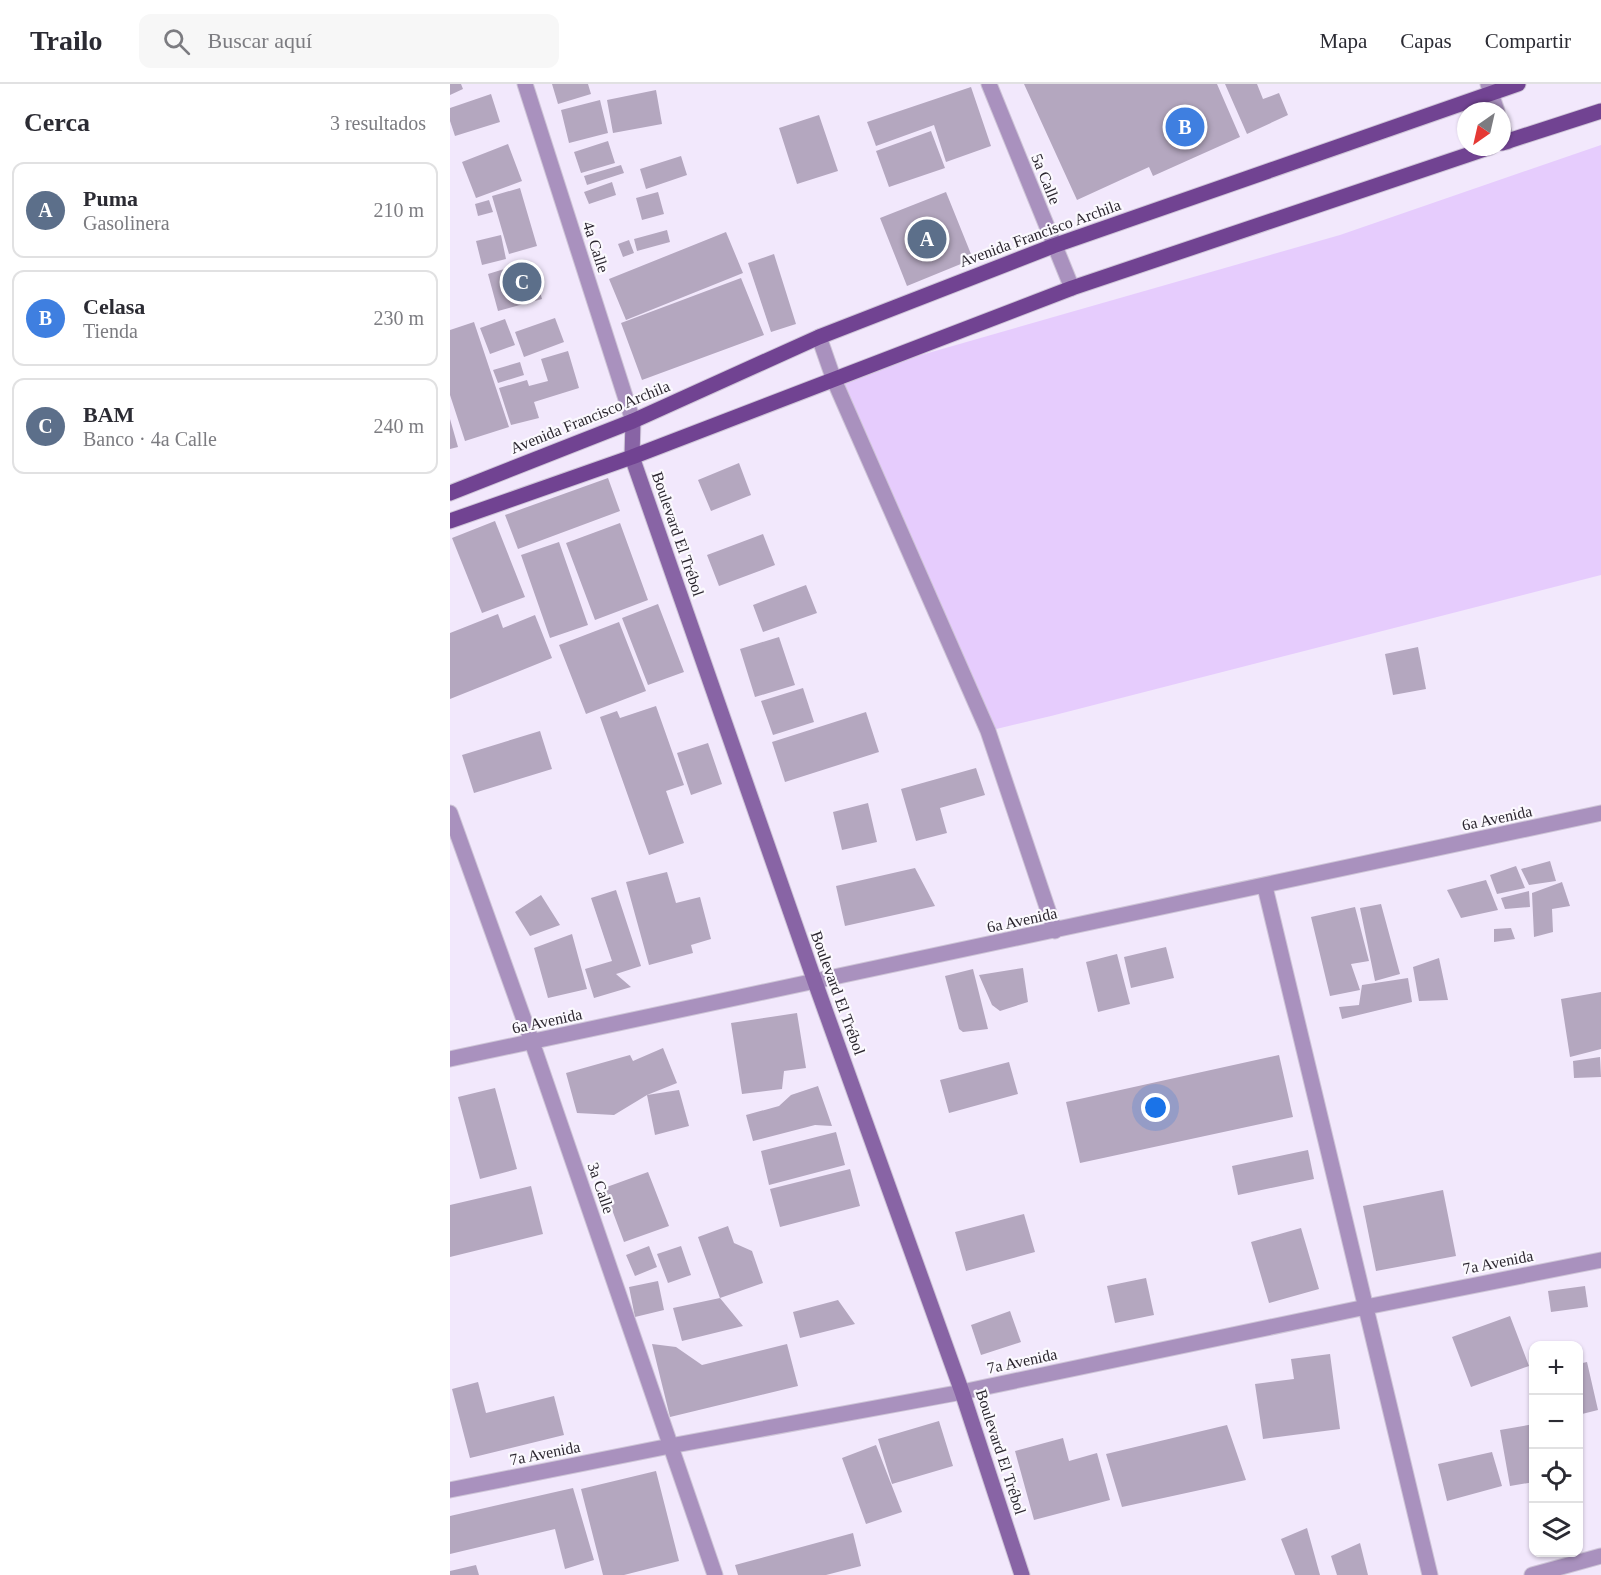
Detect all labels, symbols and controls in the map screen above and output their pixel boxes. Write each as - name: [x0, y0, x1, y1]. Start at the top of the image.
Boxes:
- search box: [139, 14, 559, 68]
- text: Trailo: [30, 25, 103, 56]
- icon: search: [160, 25, 193, 58]
- text: Buscar aquí: [208, 28, 312, 53]
- text: Mapa: [1320, 29, 1367, 53]
- text: Capas: [1400, 29, 1452, 53]
- text: Compartir: [1485, 29, 1571, 53]
- north arrow: [1457, 102, 1511, 156]
- pin: B: [1166, 104, 1204, 150]
- text: Cerca: [24, 108, 90, 137]
- text: 3 resultados: [330, 112, 426, 134]
- street label: 5a Calle: [1028, 151, 1064, 207]
- text: Puma: [83, 186, 138, 211]
- street label: Avenida Francisco Archila: [957, 196, 1123, 270]
- text: A: [38, 199, 53, 221]
- text: 210 m: [373, 199, 424, 221]
- text: Gasolinera: [83, 212, 170, 234]
- pin: A: [908, 216, 946, 262]
- street label: 4a Calle: [580, 219, 612, 275]
- pin: C: [502, 260, 542, 304]
- text: Celasa: [83, 294, 145, 319]
- text: B: [39, 307, 52, 329]
- text: 230 m: [373, 307, 424, 329]
- text: Tienda: [83, 320, 138, 342]
- street label: Avenida Francisco Archila: [508, 377, 672, 457]
- text: BAM: [83, 402, 134, 427]
- text: C: [38, 415, 53, 437]
- text: 240 m: [373, 415, 424, 437]
- text: Banco · 4a Calle: [83, 428, 217, 450]
- street label: Boulevard El Trébol: [649, 469, 707, 599]
- street label: 6a Avenida: [1460, 802, 1534, 834]
- street label: 6a Avenida: [985, 904, 1059, 936]
- street label: Boulevard El Trébol: [808, 929, 869, 1058]
- street label: 6a Avenida: [510, 1005, 584, 1037]
- your location: [1141, 1093, 1170, 1122]
- street label: 3a Calle: [584, 1160, 618, 1216]
- street label: 7a Avenida: [1461, 1247, 1535, 1277]
- map controls: [1529, 1341, 1583, 1557]
- button: +: [1529, 1341, 1583, 1395]
- street label: 7a Avenida: [985, 1345, 1059, 1377]
- street label: Boulevard El Trébol: [973, 1387, 1029, 1517]
- button: −: [1529, 1395, 1583, 1449]
- street label: 7a Avenida: [508, 1438, 582, 1468]
- button: locate: [1529, 1449, 1583, 1503]
- button: layers: [1529, 1503, 1583, 1557]

